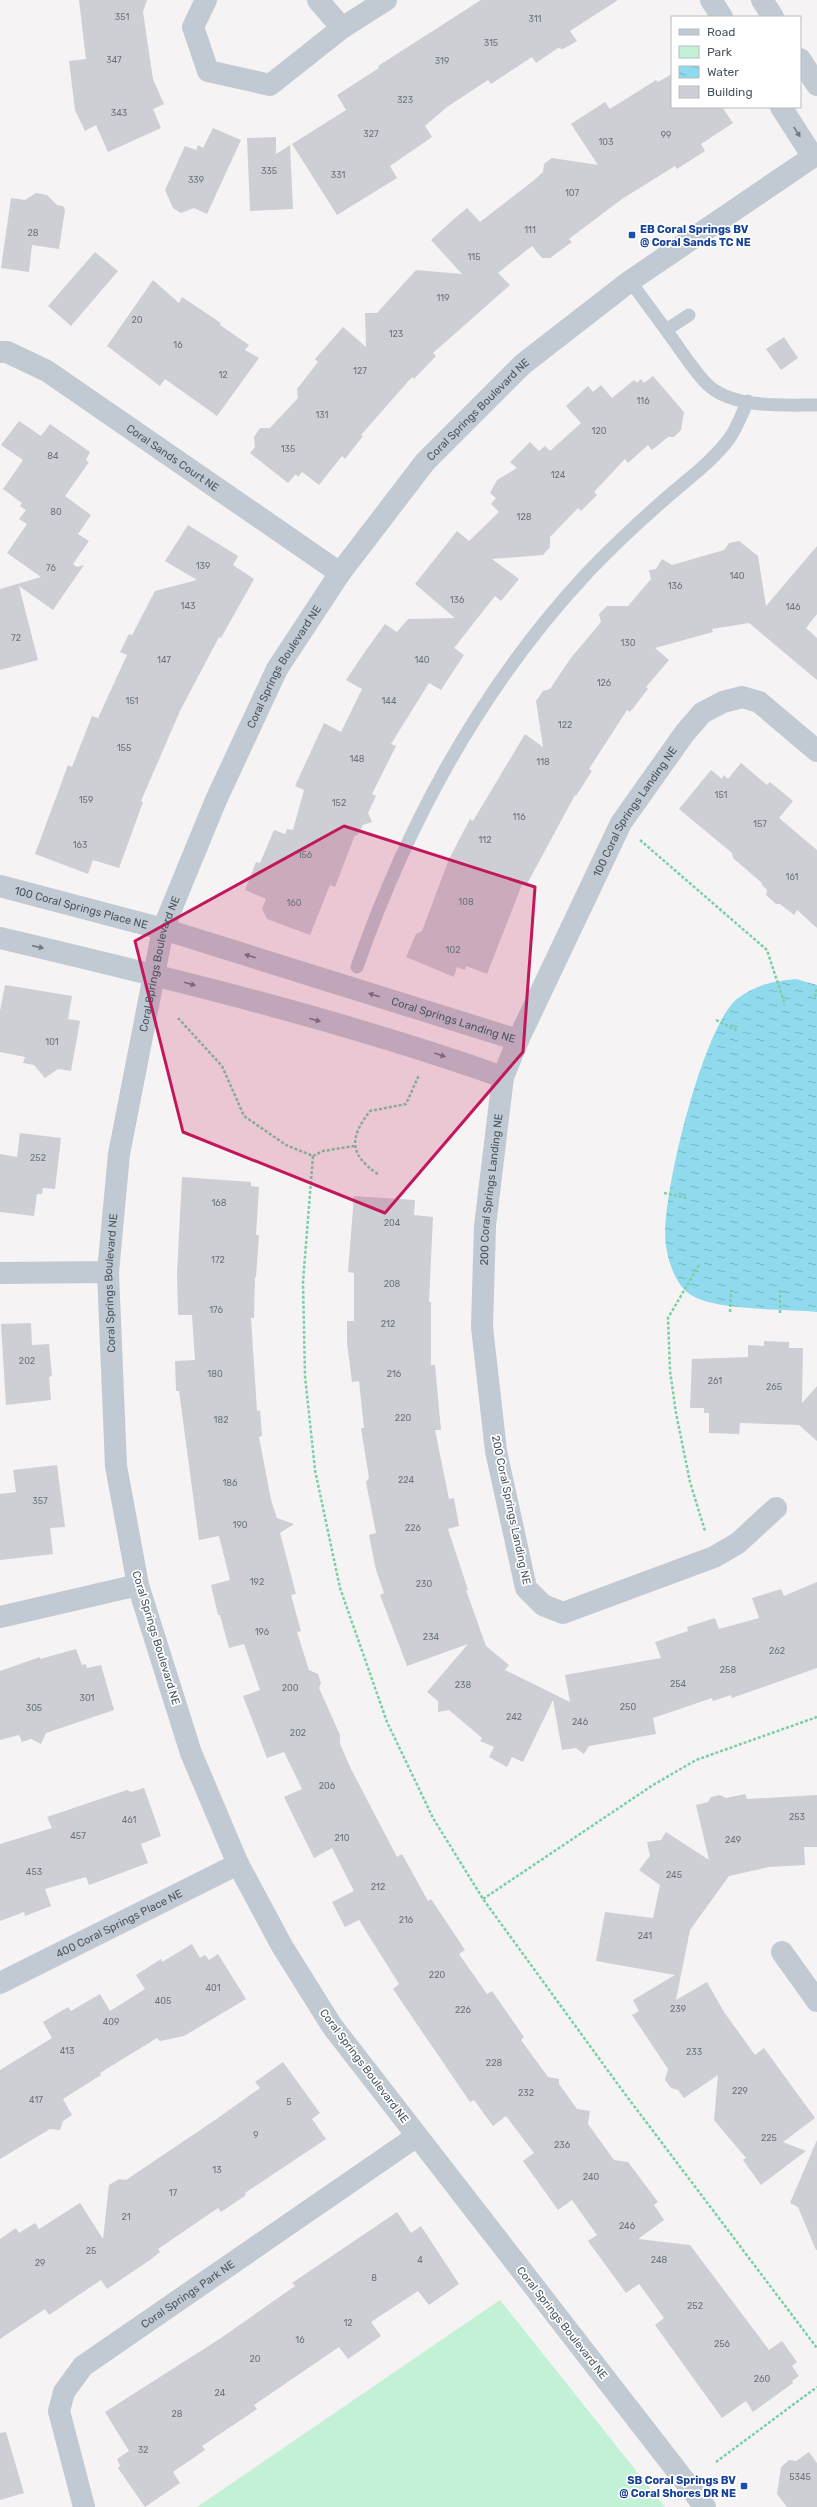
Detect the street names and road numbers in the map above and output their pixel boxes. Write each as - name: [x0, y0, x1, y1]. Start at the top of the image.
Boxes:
- street label: Coral Springs Boulevard NE: [424, 355, 532, 463]
- street label: Coral Sands Court NE: [124, 421, 222, 494]
- street label: Coral Springs Boulevard NE: [244, 602, 324, 730]
- street label: 100 Coral Springs Landing NE: [590, 744, 680, 879]
- street label: 100 Coral Springs Place NE: [13, 884, 150, 931]
- street label: Coral Springs Boulevard NE: [137, 894, 182, 1033]
- street label: Coral Springs Landing NE: [390, 994, 518, 1045]
- street label: 200 Coral Springs Landing NE: [477, 1113, 505, 1266]
- street label: Coral Springs Boulevard NE: [101, 1212, 120, 1353]
- street label: 200 Coral Springs Landing NE: [489, 1434, 533, 1586]
- street label: Coral Springs Boulevard NE: [129, 1569, 183, 1707]
- street label: 400 Coral Springs Place NE: [54, 1886, 185, 1961]
- street label: Coral Springs Boulevard NE: [317, 2006, 411, 2126]
- street label: Coral Springs Park NE: [138, 2257, 237, 2331]
- street label: Coral Springs Boulevard NE: [514, 2264, 610, 2382]

